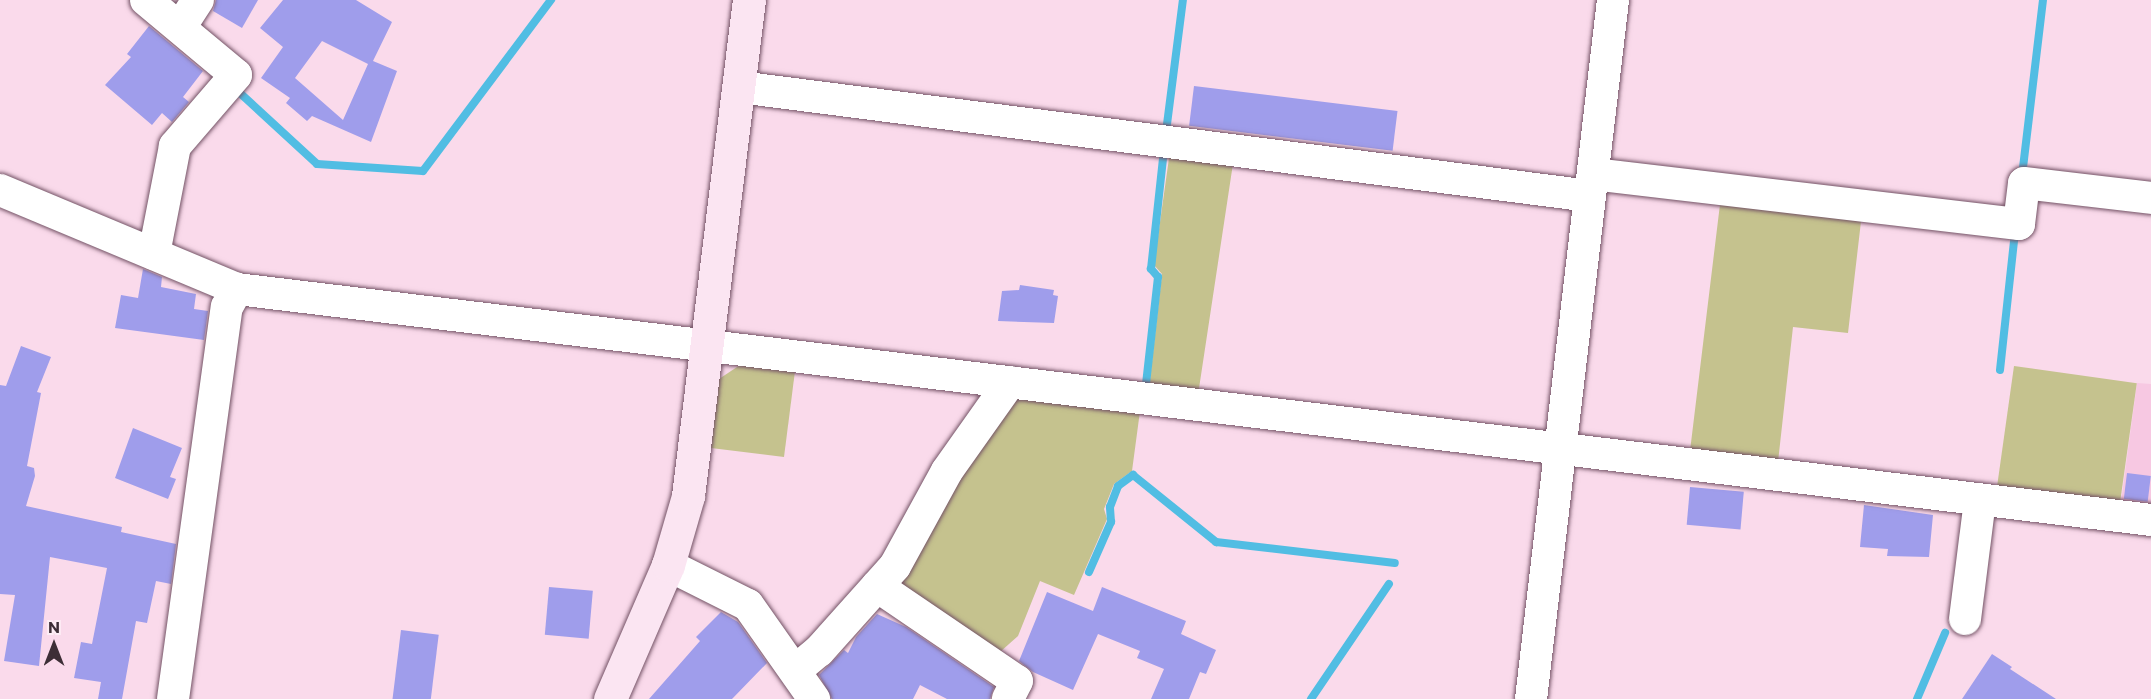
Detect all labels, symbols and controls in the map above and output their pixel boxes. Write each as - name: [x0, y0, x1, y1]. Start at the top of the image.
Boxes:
- north arrow: [24, 615, 84, 675]
- text: N: [48, 617, 60, 636]

